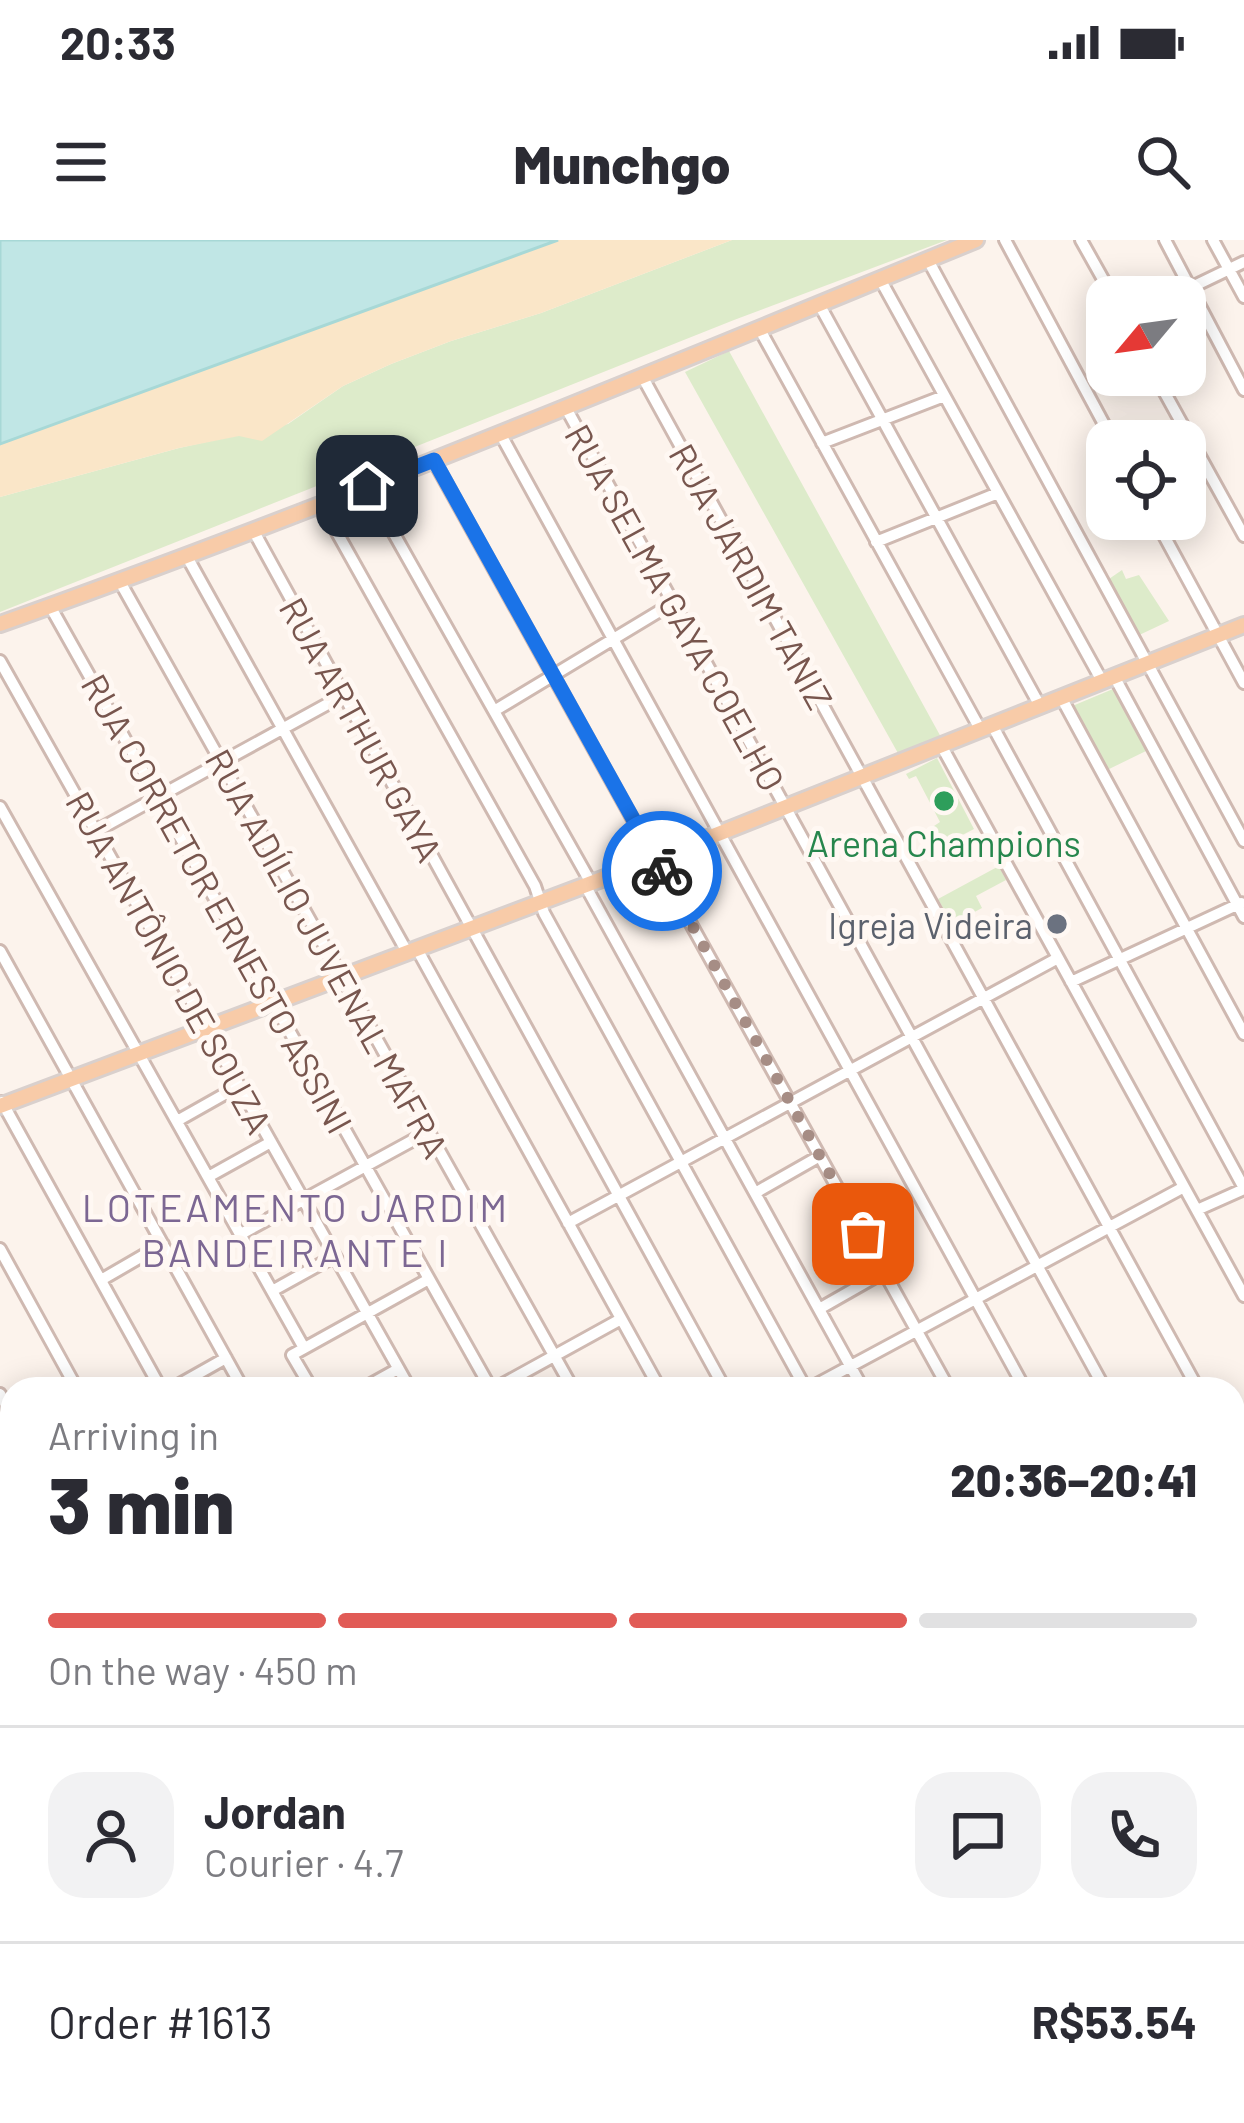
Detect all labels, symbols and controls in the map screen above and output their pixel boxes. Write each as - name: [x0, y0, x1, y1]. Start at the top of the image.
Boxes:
- text: 20:33: [60, 15, 176, 69]
- icon: menu: [48, 129, 114, 195]
- icon: search: [1130, 129, 1196, 195]
- text: Munchgo: [513, 130, 731, 195]
- north arrow: [1086, 276, 1206, 396]
- map controls: [1086, 276, 1206, 540]
- street label: RUA SELMA GAYA COELHO: [557, 416, 795, 798]
- button: locate: [1086, 420, 1206, 540]
- pin: [316, 435, 418, 537]
- street label: RUA JARDIM TANIZ: [661, 436, 843, 716]
- icon: home: [334, 453, 400, 519]
- street label: RUA ARTHUR GAYA: [272, 589, 452, 869]
- street label: RUA CORRETOR ERNESTO ASSINI: [74, 666, 362, 1140]
- street label: RUA ADÍLIO JUVENAL MAFRA: [198, 741, 458, 1165]
- street label: RUA ANTÔNIO DE SOUZA: [58, 784, 282, 1140]
- marker: Arena Champions: [931, 788, 957, 814]
- courier: [602, 811, 722, 931]
- place label: Arena Champions: [807, 821, 1081, 864]
- icon: bike: [629, 838, 695, 904]
- place label: Igreja Videira: [828, 903, 1033, 946]
- marker: Igreja Videira: [1044, 911, 1070, 937]
- district label: LOTEAMENTO JARDIM BANDEIRANTE I: [82, 1183, 510, 1275]
- pin: [812, 1183, 914, 1285]
- icon: bag: [830, 1201, 896, 1267]
- text: Arriving in: [48, 1411, 219, 1458]
- text: 20:36–20:41: [950, 1452, 1197, 1506]
- text: 3 min: [48, 1456, 235, 1550]
- text: On the way · 450 m: [48, 1646, 357, 1693]
- button: person: [48, 1772, 174, 1898]
- button: chat: [915, 1772, 1041, 1898]
- button: phone: [1071, 1772, 1197, 1898]
- text: Jordan: [204, 1784, 346, 1838]
- text: Courier · 4.7: [204, 1838, 404, 1885]
- text: Order #1613: [48, 1994, 273, 2048]
- text: R$53.54: [1031, 1994, 1197, 2048]

